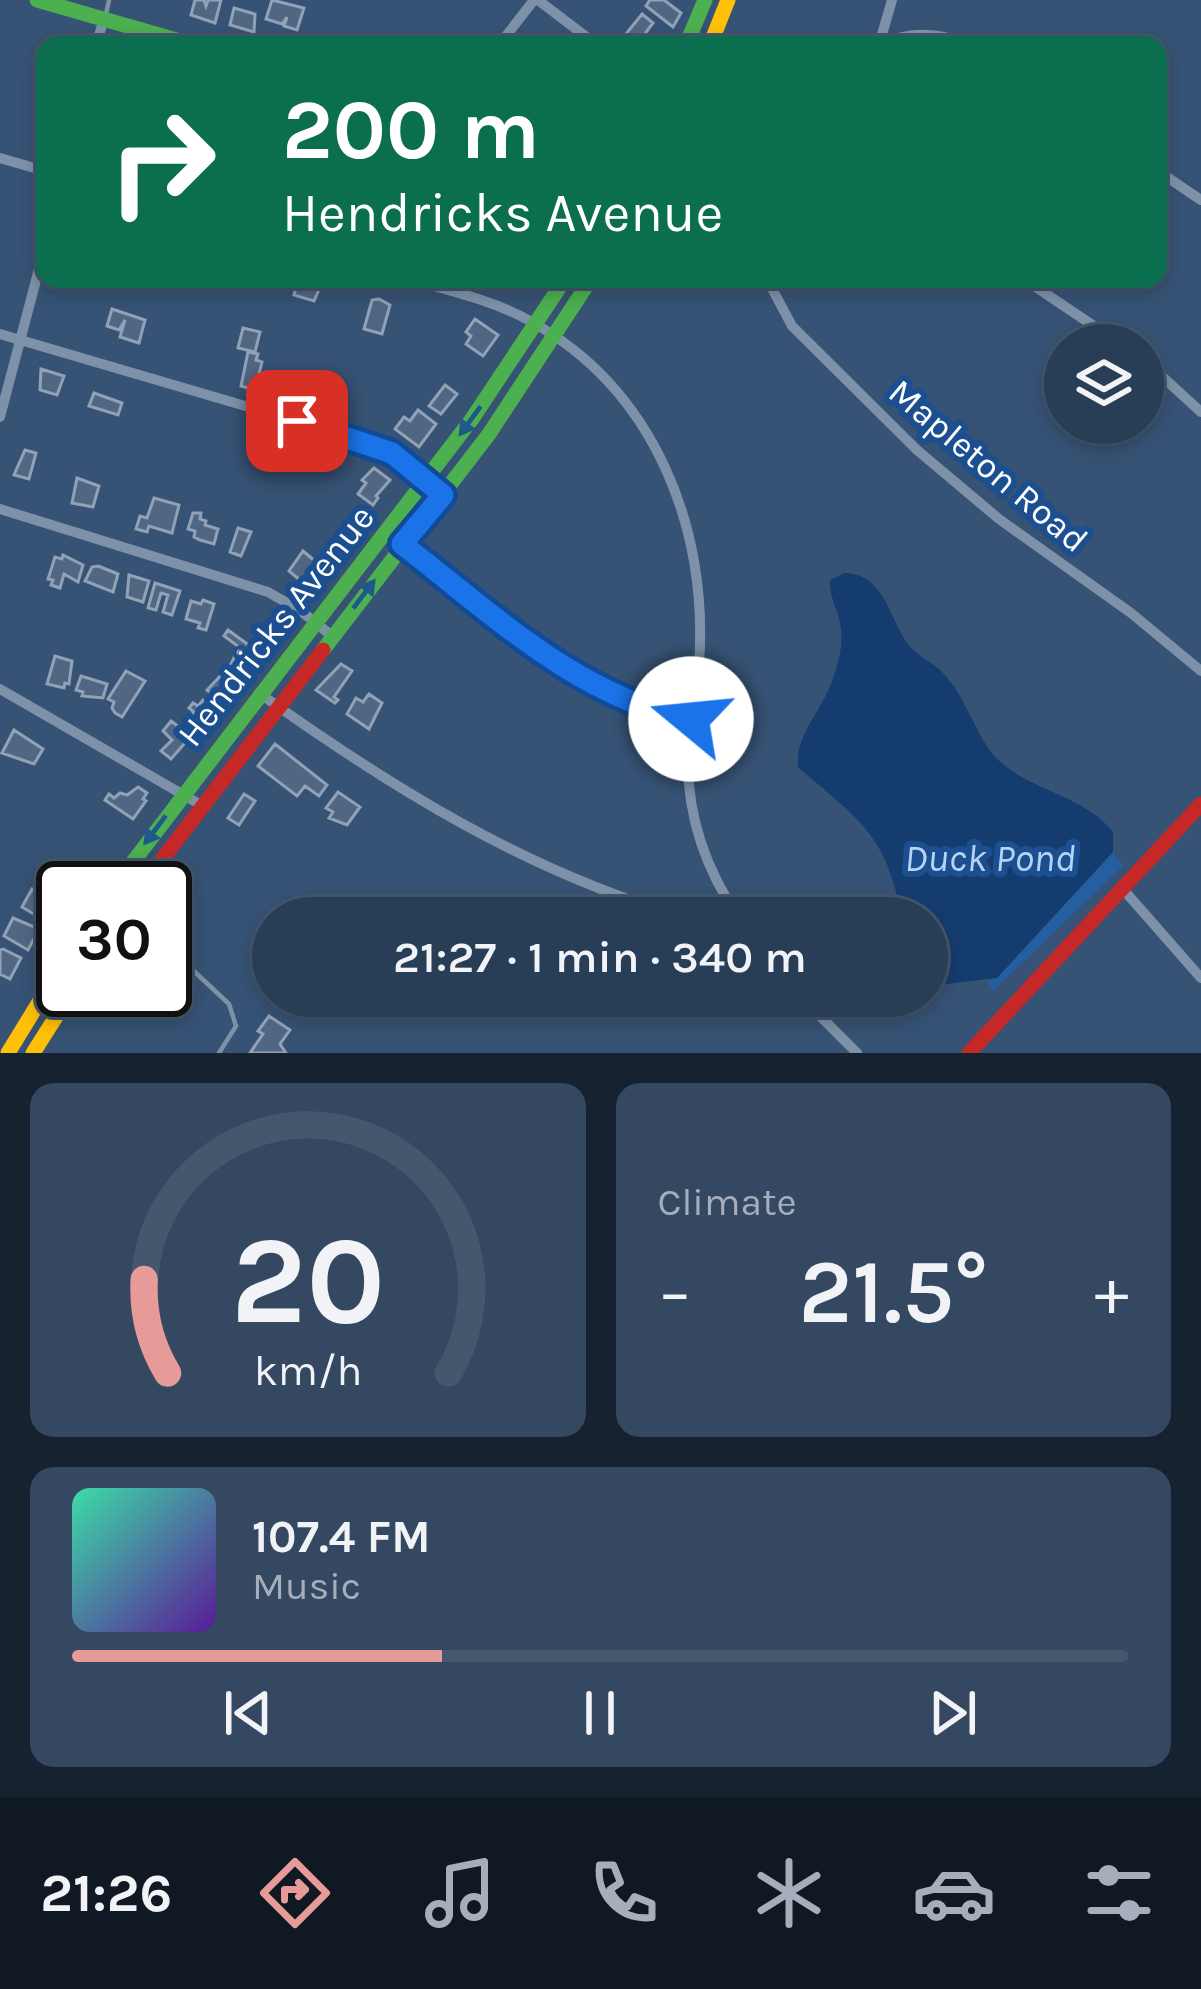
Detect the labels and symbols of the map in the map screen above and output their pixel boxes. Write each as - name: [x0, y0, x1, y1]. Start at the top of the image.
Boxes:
- pin: [246, 370, 348, 472]
- street label: Mapleton Road: [881, 371, 1096, 561]
- one-way arrow: [459, 405, 483, 437]
- street label: Hendricks Avenue: [169, 497, 383, 754]
- one-way arrow: [351, 579, 376, 610]
- position arrow: [628, 656, 754, 782]
- one-way arrow: [144, 814, 168, 846]
- water label: Duck Pond: [904, 835, 1076, 881]
- speed limit sign: 30: [36, 861, 192, 1017]

